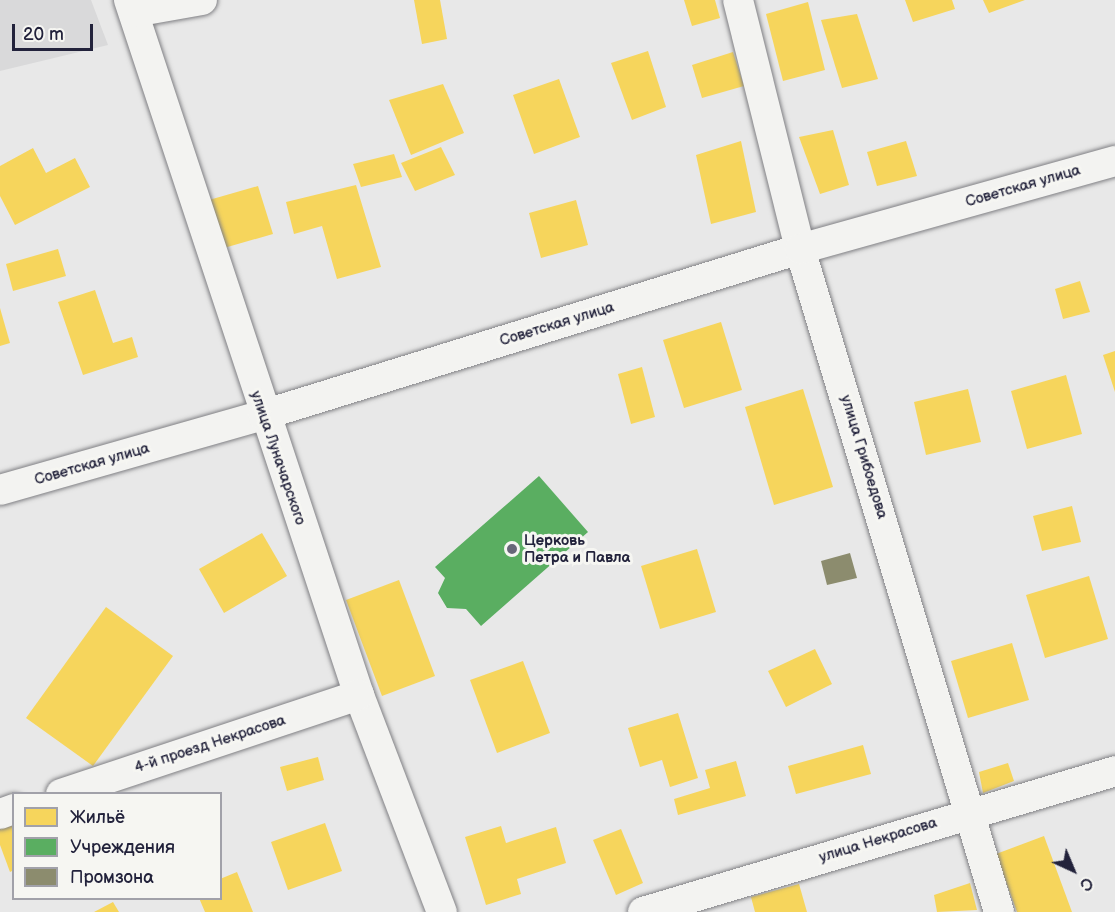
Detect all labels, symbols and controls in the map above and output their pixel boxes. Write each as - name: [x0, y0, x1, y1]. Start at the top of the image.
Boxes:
- scale bar: [15, 12, 96, 50]
- text: 20 m: [23, 24, 64, 45]
- street label: Советская улица: [963, 161, 1083, 211]
- street label: Советская улица: [498, 298, 616, 350]
- street label: улица Луначарского: [247, 389, 309, 527]
- street label: улица Грибоедова: [837, 393, 891, 521]
- street label: Советская улица: [32, 439, 152, 489]
- place label: Церковь Петра и Павла: [524, 531, 630, 566]
- marker: Церковь Петра и Павла: [505, 542, 519, 556]
- street label: 4-й проезд Некрасова: [132, 711, 288, 777]
- legend: [12, 792, 222, 900]
- text: Жильё: [70, 807, 125, 828]
- street label: улица Некрасова: [817, 814, 939, 866]
- text: Учреждения: [70, 837, 175, 858]
- north arrow: [1043, 840, 1103, 900]
- text: Промзона: [70, 867, 154, 888]
- text: С: [1075, 873, 1096, 894]

